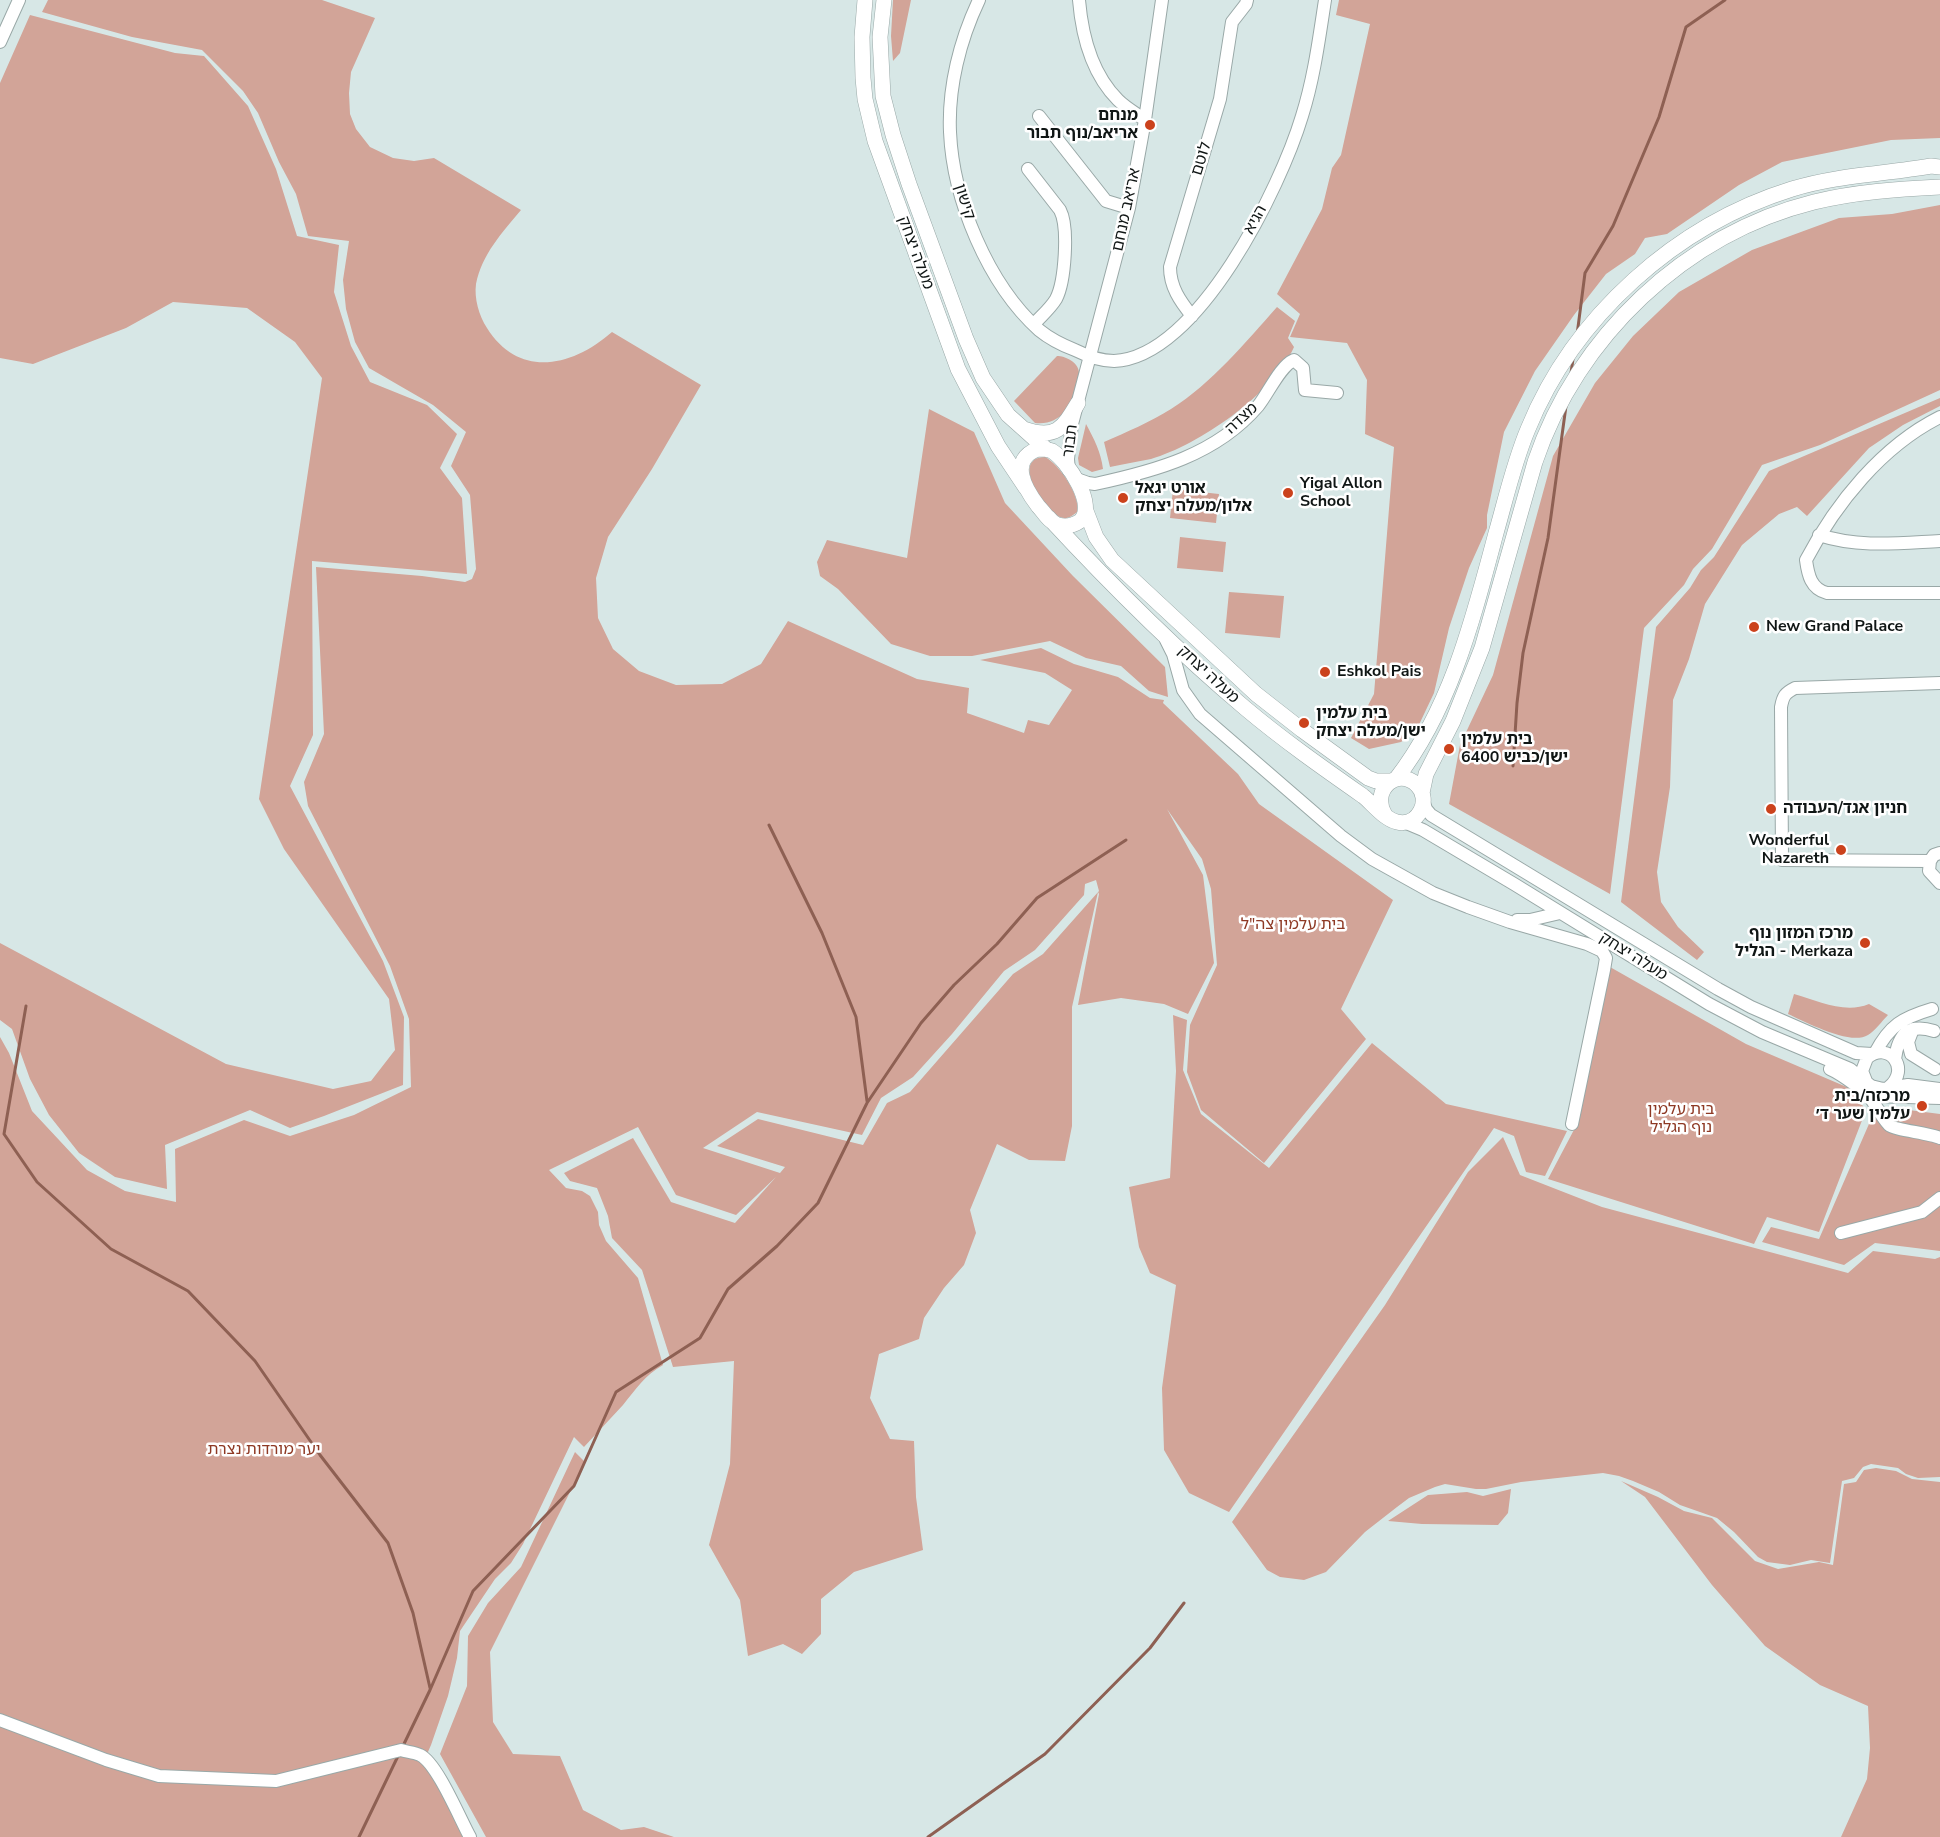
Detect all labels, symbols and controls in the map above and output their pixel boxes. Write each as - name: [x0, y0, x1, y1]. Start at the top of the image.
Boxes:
- place label: מנחם אריאב/נוף תבור: [1026, 106, 1138, 144]
- marker: מנחם אריאב/נוף תבור: [1143, 118, 1157, 132]
- street label: לוטם: [1188, 140, 1216, 178]
- street label: אריאב מנחם: [1109, 167, 1145, 253]
- street label: קישון: [949, 182, 979, 222]
- street label: הגיא: [1240, 202, 1272, 238]
- street label: מעלה יצחק: [893, 214, 937, 292]
- street label: מצדה: [1222, 399, 1262, 439]
- street label: תבור: [1059, 423, 1083, 459]
- place label: Yigal Allon School: [1300, 474, 1382, 512]
- place label: אורט יגאל אלון/מעלה יצחק: [1135, 479, 1252, 517]
- marker: Yigal Allon School: [1281, 486, 1295, 500]
- marker: אורט יגאל אלון/מעלה יצחק: [1116, 491, 1130, 505]
- place label: New Grand Palace: [1766, 617, 1903, 637]
- marker: New Grand Palace: [1747, 620, 1761, 634]
- street label: מעלה יצחק: [1173, 642, 1243, 708]
- place label: Eshkol Pais: [1337, 662, 1421, 682]
- marker: Eshkol Pais: [1318, 665, 1332, 679]
- place label: בית עלמין ישן/מעלה יצחק: [1316, 704, 1426, 742]
- marker: בית עלמין ישן/מעלה יצחק: [1297, 716, 1311, 730]
- place label: בית עלמין ישן/כביש 6400: [1461, 730, 1568, 768]
- marker: בית עלמין ישן/כביש 6400: [1442, 742, 1456, 756]
- place label: חניון אגד/העבודה: [1783, 799, 1907, 819]
- marker: חניון אגד/העבודה: [1764, 802, 1778, 816]
- place label: Wonderful Nazareth: [1748, 831, 1829, 869]
- marker: Wonderful Nazareth: [1834, 843, 1848, 857]
- park label: בית עלמין צה"ל: [1241, 915, 1345, 935]
- place label: מרכז המזון נוף הגליל - Merkaza: [1735, 924, 1853, 962]
- street label: מעלה יצחק: [1595, 929, 1671, 985]
- marker: מרכז המזון נוף הגליל - Merkaza: [1858, 936, 1872, 950]
- place label: מרכזה/בית עלמין שער ד׳: [1816, 1087, 1910, 1125]
- marker: מרכזה/בית עלמין שער ד׳: [1915, 1099, 1929, 1113]
- park label: בית עלמין נוף הגליל: [1647, 1100, 1715, 1138]
- park label: יער מורדות נצרת: [208, 1440, 320, 1460]

